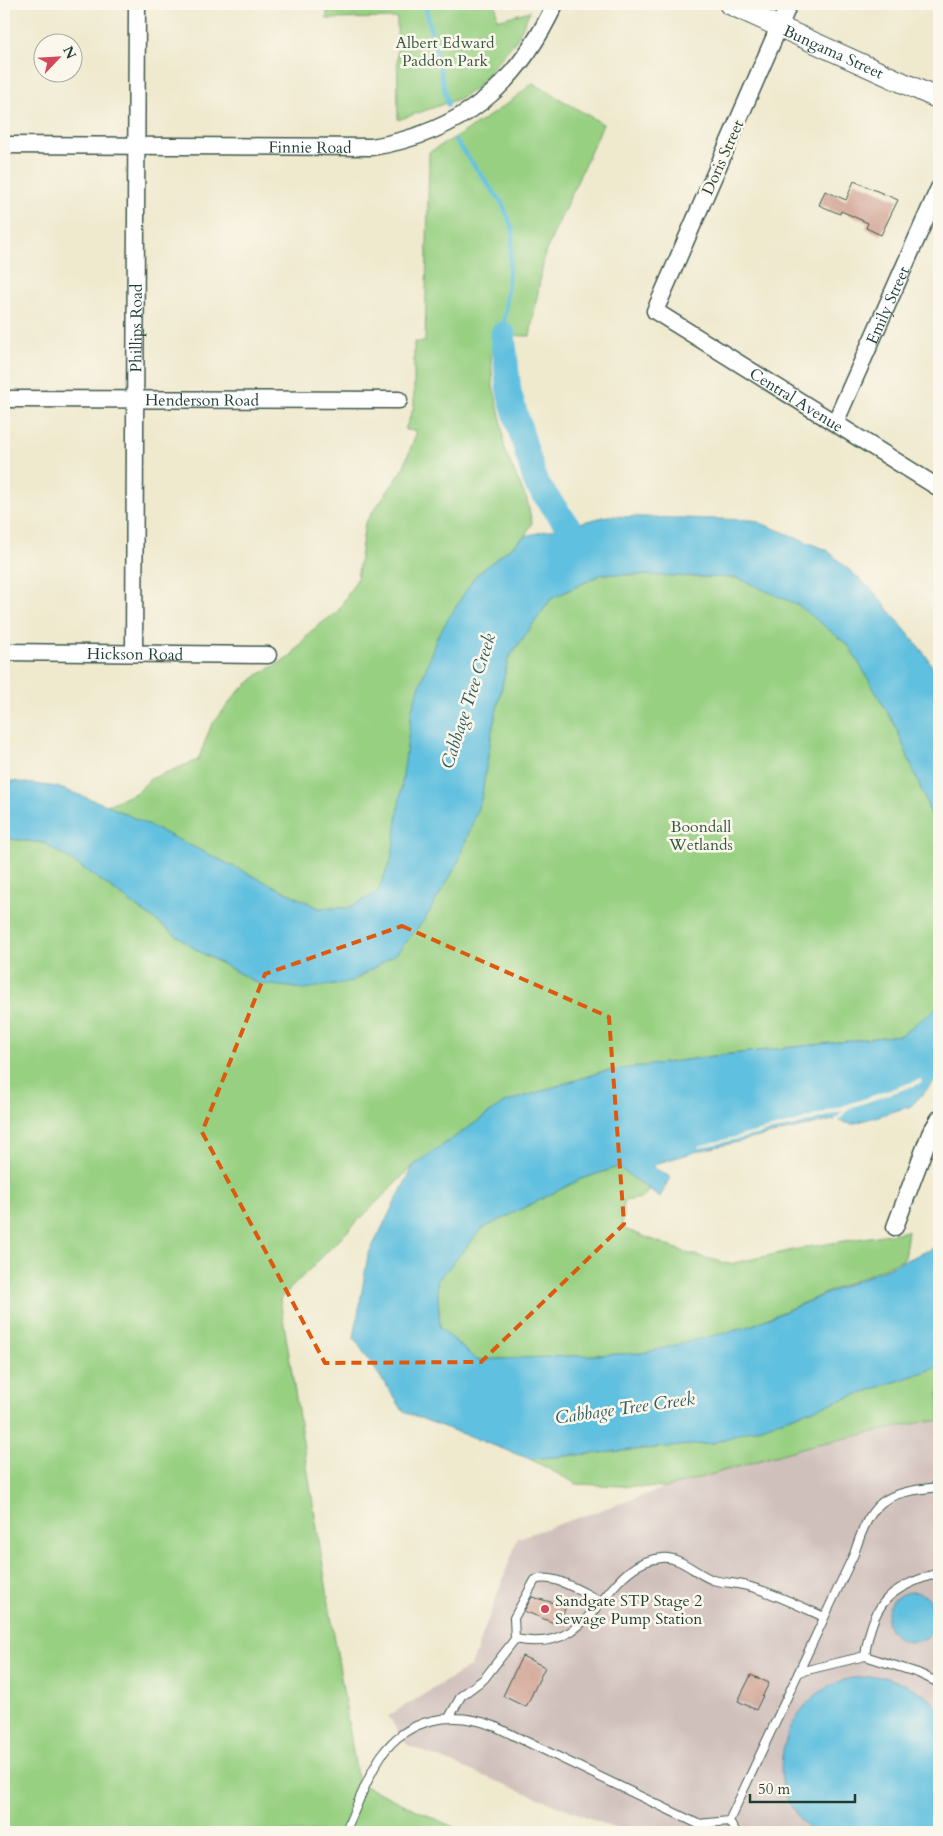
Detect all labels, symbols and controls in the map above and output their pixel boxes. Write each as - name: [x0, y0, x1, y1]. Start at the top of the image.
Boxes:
- street label: Bungama Street: [780, 20, 887, 85]
- north arrow: [32, 32, 82, 82]
- park label: Albert Edward Paddon Park: [396, 32, 495, 72]
- text: N: [58, 43, 81, 62]
- street label: Doris Street: [697, 116, 749, 198]
- street label: Finnie Road: [268, 136, 352, 159]
- street label: Emily Street: [861, 263, 915, 348]
- street label: Phillips Road: [125, 283, 148, 372]
- street label: Central Avenue: [745, 363, 847, 438]
- street label: Henderson Road: [145, 389, 259, 412]
- water label: Cabbage Tree Creek: [435, 630, 502, 772]
- street label: Hickson Road: [87, 643, 184, 666]
- park label: Boondall Wetlands: [668, 816, 733, 856]
- water label: Cabbage Tree Creek: [554, 1386, 697, 1431]
- place label: Sandgate STP Stage 2 Sewage Pump Station: [555, 1590, 702, 1630]
- marker: Sandgate STP Stage 2 Sewage Pump Station: [539, 1603, 551, 1615]
- scale bar: [750, 1771, 856, 1803]
- text: 50 m: [758, 1779, 790, 1799]

